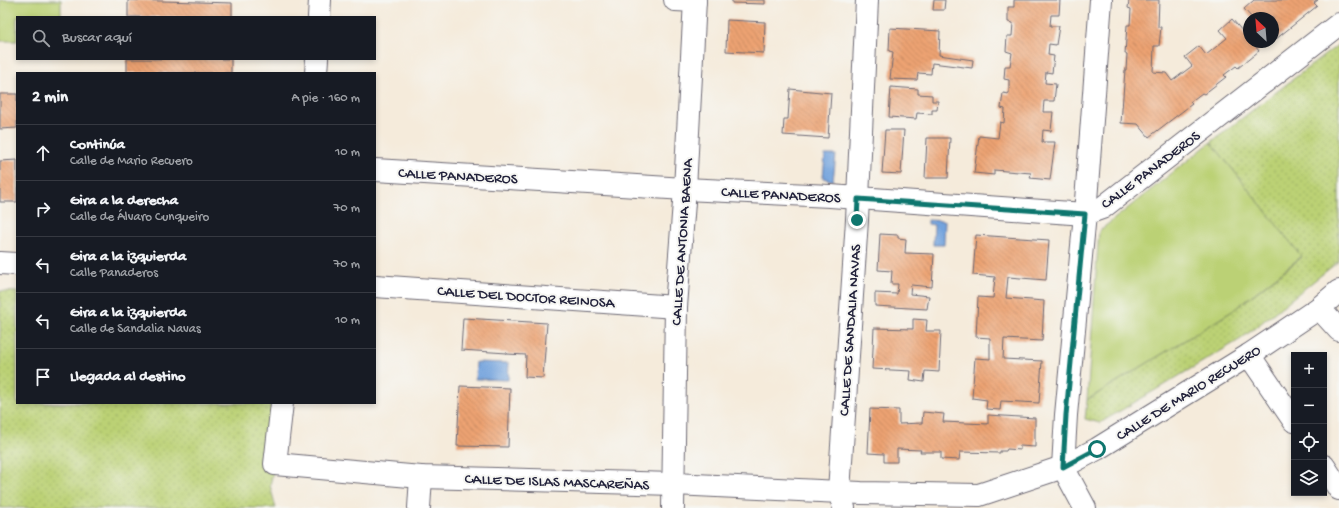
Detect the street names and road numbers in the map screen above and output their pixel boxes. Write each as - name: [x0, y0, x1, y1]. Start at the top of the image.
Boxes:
- street label: CALLE PANADEROS: [1098, 127, 1204, 214]
- street label: CALLE DE ANTONIA BAENA: [668, 157, 698, 326]
- street label: CALLE PANADEROS: [398, 165, 518, 189]
- street label: CALLE PANADEROS: [721, 184, 841, 208]
- street label: CALLE DE SANDALIA NAVAS: [836, 244, 866, 417]
- street label: CALLE DEL DOCTOR REINOSA: [437, 283, 616, 313]
- street label: CALLE DE MARIO RECUERO: [1113, 342, 1265, 446]
- street label: CALLE DE ISLAS MASCAREÑAS: [464, 471, 650, 495]

